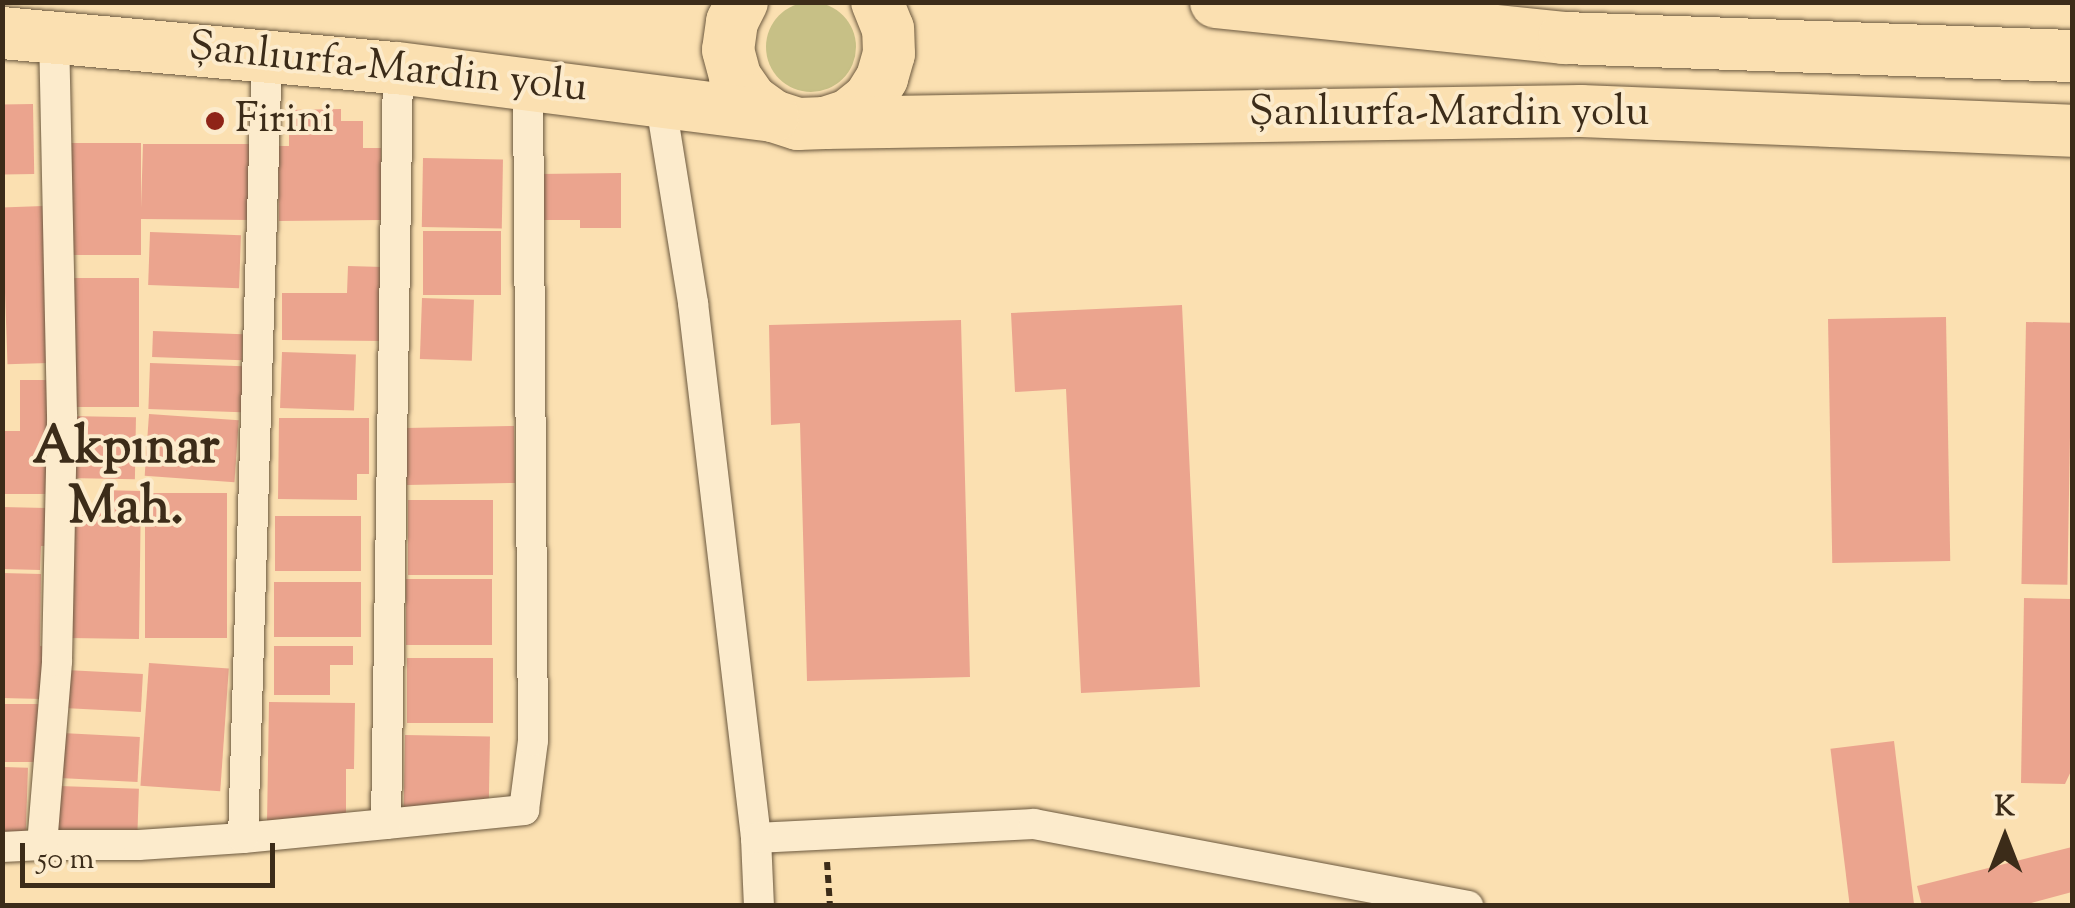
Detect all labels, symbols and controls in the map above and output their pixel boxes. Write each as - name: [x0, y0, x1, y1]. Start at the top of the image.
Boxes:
- street label: Şanlıurfa-Mardin yolu: [186, 23, 590, 115]
- street label: Şanlıurfa-Mardin yolu: [1249, 89, 1649, 139]
- place label: Firini: [235, 96, 334, 146]
- marker: Firini: [204, 110, 226, 132]
- district label: Akpınar Mah.: [32, 419, 220, 541]
- north arrow: [1955, 788, 2055, 888]
- text: K: [1995, 788, 2015, 828]
- scale bar: [25, 823, 280, 885]
- text: 50 m: [37, 839, 94, 882]

